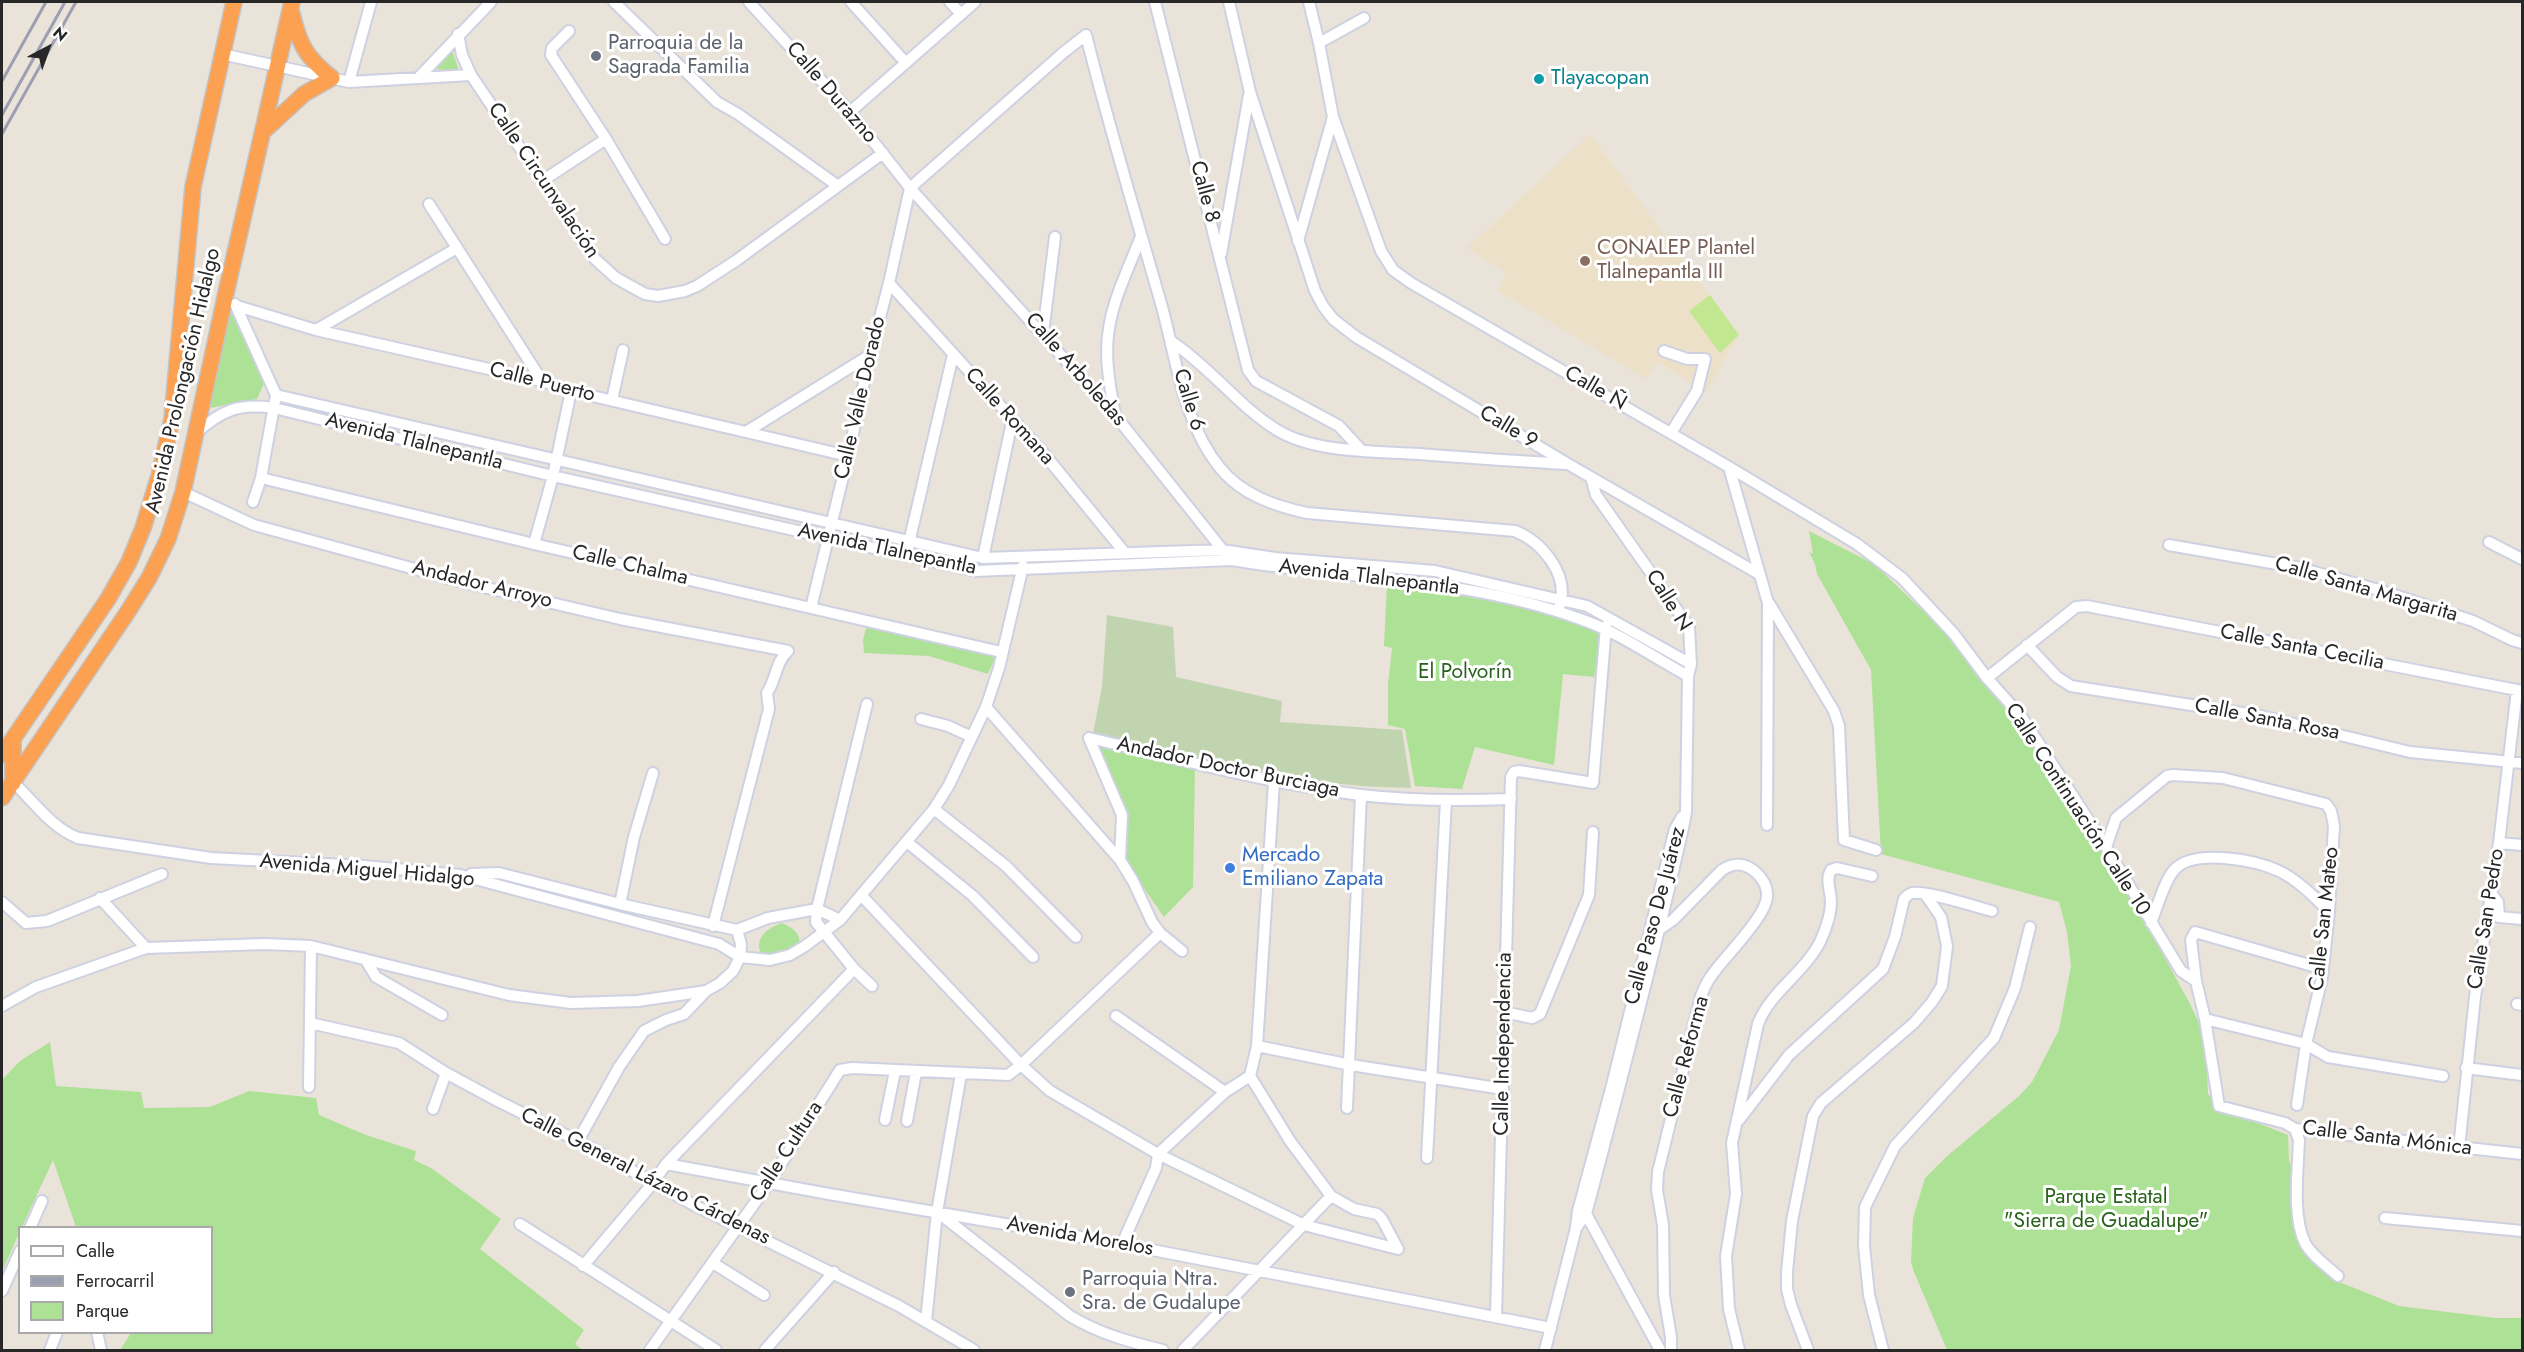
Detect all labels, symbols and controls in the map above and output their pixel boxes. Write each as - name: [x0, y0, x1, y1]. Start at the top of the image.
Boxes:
- north arrow: [18, 18, 78, 78]
- text: N: [48, 21, 72, 47]
- place label: Parroquia de la Sagrada Familia: [608, 31, 749, 81]
- street label: Calle Durazno: [780, 37, 882, 149]
- marker: Parroquia de la Sagrada Familia: [589, 49, 603, 63]
- place label: Tlayacopan: [1551, 66, 1650, 92]
- marker: Tlayacopan: [1532, 72, 1546, 86]
- street label: Calle Circunvalación: [482, 98, 604, 264]
- street label: Calle 8: [1184, 158, 1224, 226]
- place label: CONALEP Plantel Tlalnepantla III: [1597, 236, 1755, 286]
- street label: Avenida Prolongación Hidalgo: [141, 246, 227, 516]
- marker: CONALEP Plantel Tlalnepantla III: [1578, 254, 1592, 268]
- street label: Calle Arboledas: [1019, 308, 1131, 432]
- street label: Calle Valle Dorado: [830, 314, 892, 482]
- street label: Calle Puerto: [487, 358, 597, 408]
- street label: Calle Ñ: [1559, 361, 1631, 417]
- street label: Calle Romana: [959, 363, 1059, 471]
- street label: Calle 6: [1167, 366, 1209, 434]
- street label: Calle 9: [1474, 401, 1542, 455]
- street label: Avenida Tlalnepantla: [323, 408, 505, 476]
- street label: Avenida Tlalnepantla: [795, 519, 979, 581]
- street label: Calle Chalma: [570, 540, 690, 592]
- street label: Calle Santa Margarita: [2272, 552, 2460, 628]
- street label: Avenida Tlalnepantla: [1277, 554, 1461, 602]
- street label: Andador Arroyo: [409, 555, 555, 615]
- street label: Calle N: [1639, 566, 1697, 636]
- street label: Calle Santa Cecilia: [2218, 620, 2386, 676]
- park label: El Polvorín: [1418, 660, 1512, 686]
- street label: Calle Santa Rosa: [2192, 694, 2342, 746]
- street label: Calle Continuación Calle 10: [1999, 699, 2155, 921]
- street label: Andador Doctor Burciaga: [1114, 732, 1342, 804]
- street label: Calle Paso De Juárez: [1620, 824, 1692, 1008]
- place label: Mercado Emiliano Zapata: [1242, 843, 1383, 893]
- street label: Calle San Mateo: [2305, 846, 2345, 992]
- street label: Calle San Pedro: [2463, 847, 2511, 991]
- street label: Avenida Miguel Hidalgo: [258, 849, 476, 893]
- marker: Mercado Emiliano Zapata: [1223, 861, 1237, 875]
- street label: Calle Independencia: [1490, 952, 1518, 1136]
- street label: Calle Reforma: [1659, 993, 1715, 1121]
- street label: Calle Cultura: [745, 1097, 829, 1207]
- street label: Calle General Lázaro Cárdenas: [516, 1103, 774, 1251]
- street label: Calle Santa Mónica: [2301, 1116, 2473, 1162]
- park label: Parque Estatal "Sierra de Guadalupe": [2004, 1185, 2208, 1235]
- street label: Avenida Morelos: [1005, 1212, 1155, 1262]
- legend: [18, 1226, 213, 1334]
- text: Calle: [76, 1238, 115, 1264]
- place label: Parroquia Ntra. Sra. de Gudalupe: [1082, 1267, 1241, 1317]
- text: Ferrocarril: [76, 1268, 154, 1294]
- marker: Parroquia Ntra. Sra. de Gudalupe: [1063, 1285, 1077, 1299]
- text: Parque: [76, 1298, 129, 1324]

